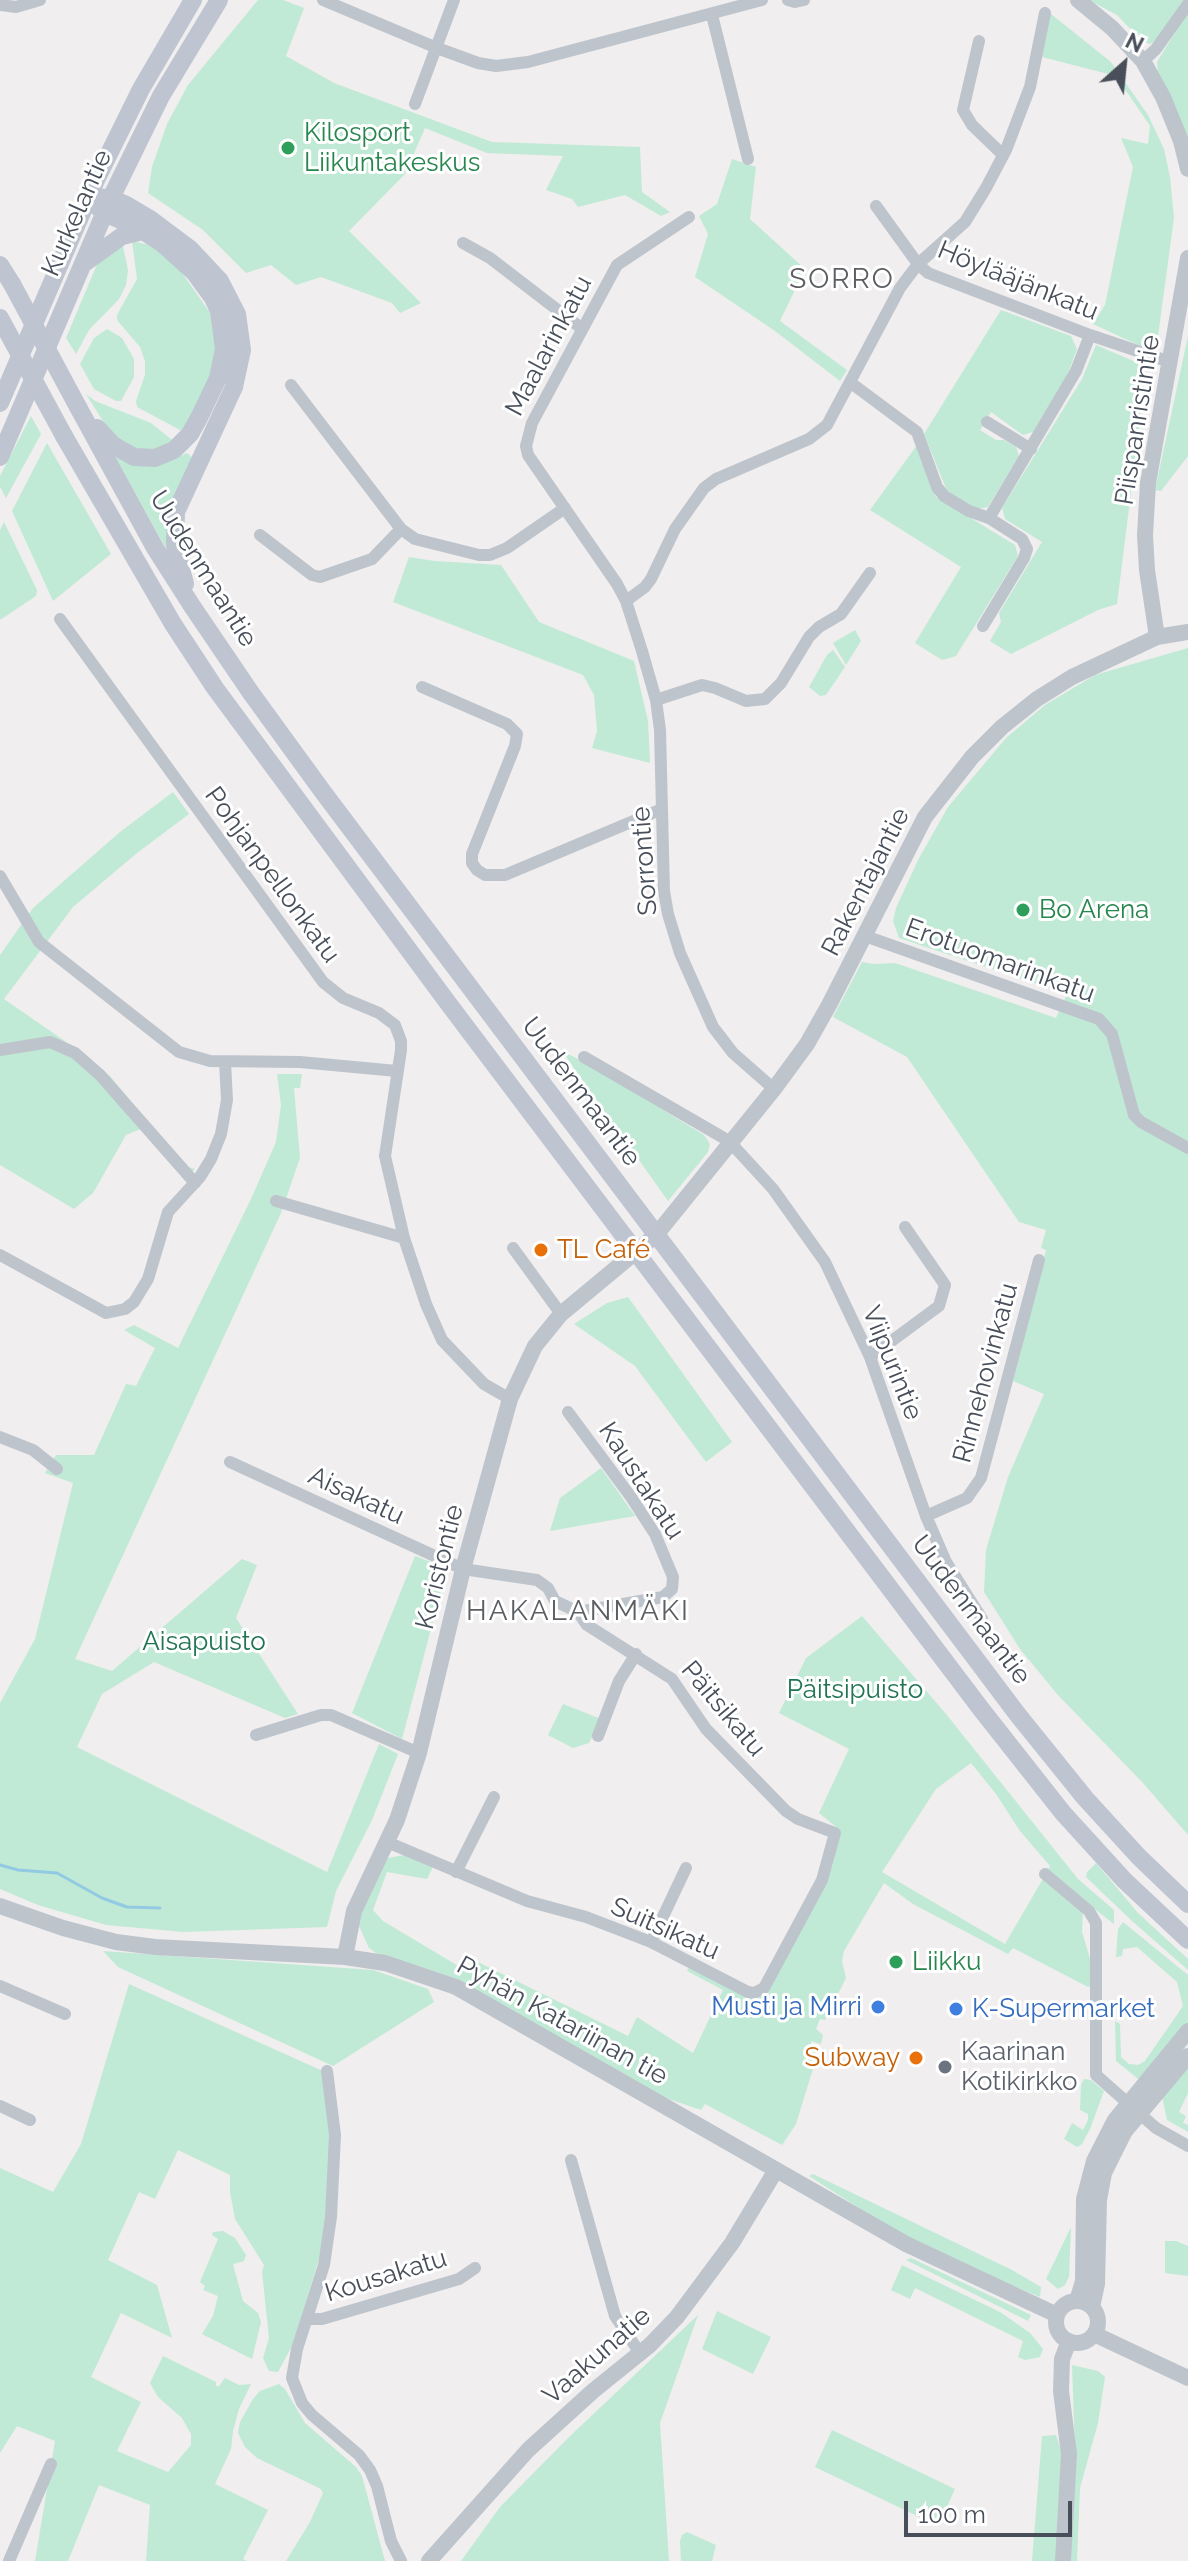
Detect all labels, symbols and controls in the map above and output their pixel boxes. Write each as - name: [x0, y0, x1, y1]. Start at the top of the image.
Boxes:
- north arrow: [1084, 24, 1164, 104]
- text: N: [1122, 27, 1148, 58]
- place label: Kilosport Liikuntakeskus: [304, 117, 480, 178]
- marker: Kilosport Liikuntakeskus: [279, 139, 297, 157]
- street label: Kurkelantie: [35, 145, 119, 281]
- street label: Höylääjänkatu: [933, 235, 1103, 327]
- district label: SORRO: [789, 263, 895, 297]
- street label: Maalarinkatu: [499, 271, 599, 421]
- street label: Piispanristintie: [1109, 333, 1167, 507]
- street label: Uudenmaantie: [143, 485, 263, 653]
- street label: Pohjanpellonkatu: [198, 781, 346, 969]
- street label: Rakentajantie: [815, 803, 917, 961]
- street label: Sorrontie: [626, 805, 664, 917]
- place label: Bo Arena: [1039, 894, 1149, 926]
- marker: Bo Arena: [1014, 901, 1032, 919]
- street label: Erotuomarinkatu: [901, 912, 1099, 1010]
- street label: Uudenmaantie: [515, 1011, 647, 1173]
- place label: TL Café: [557, 1234, 650, 1266]
- marker: TL Café: [532, 1241, 550, 1259]
- street label: Rinnehovinkatu: [947, 1280, 1025, 1466]
- street label: Viipurintie: [855, 1302, 929, 1424]
- street label: Kaustakatu: [592, 1416, 690, 1546]
- street label: Aisakatu: [303, 1460, 409, 1532]
- street label: Koristontie: [409, 1501, 471, 1633]
- street label: Uudenmaantie: [905, 1529, 1037, 1691]
- district label: HAKALANMÄKI: [466, 1595, 690, 1629]
- park label: Aisapuisto: [142, 1626, 266, 1658]
- street label: Päitsikatu: [674, 1655, 772, 1763]
- park label: Päitsipuisto: [787, 1674, 923, 1706]
- street label: Suitsikatu: [606, 1891, 724, 1967]
- place label: Liikku: [912, 1946, 981, 1978]
- street label: Pyhän Katariinan tie: [451, 1950, 673, 2092]
- marker: Liikku: [887, 1953, 905, 1971]
- place label: Musti ja Mirri: [711, 1991, 862, 2023]
- place label: K-Supermarket: [972, 1993, 1155, 2025]
- marker: Musti ja Mirri: [869, 1998, 887, 2016]
- marker: K-Supermarket: [947, 2000, 965, 2018]
- place label: Kaarinan Kotikirkko: [961, 2036, 1077, 2098]
- place label: Subway: [805, 2042, 900, 2074]
- marker: Subway: [907, 2049, 925, 2067]
- marker: Kaarinan Kotikirkko: [936, 2058, 954, 2076]
- street label: Kousakatu: [321, 2243, 451, 2309]
- street label: Vaakunatie: [537, 2301, 657, 2411]
- scale bar: [908, 2485, 1076, 2535]
- text: 100 m: [918, 2500, 986, 2529]

